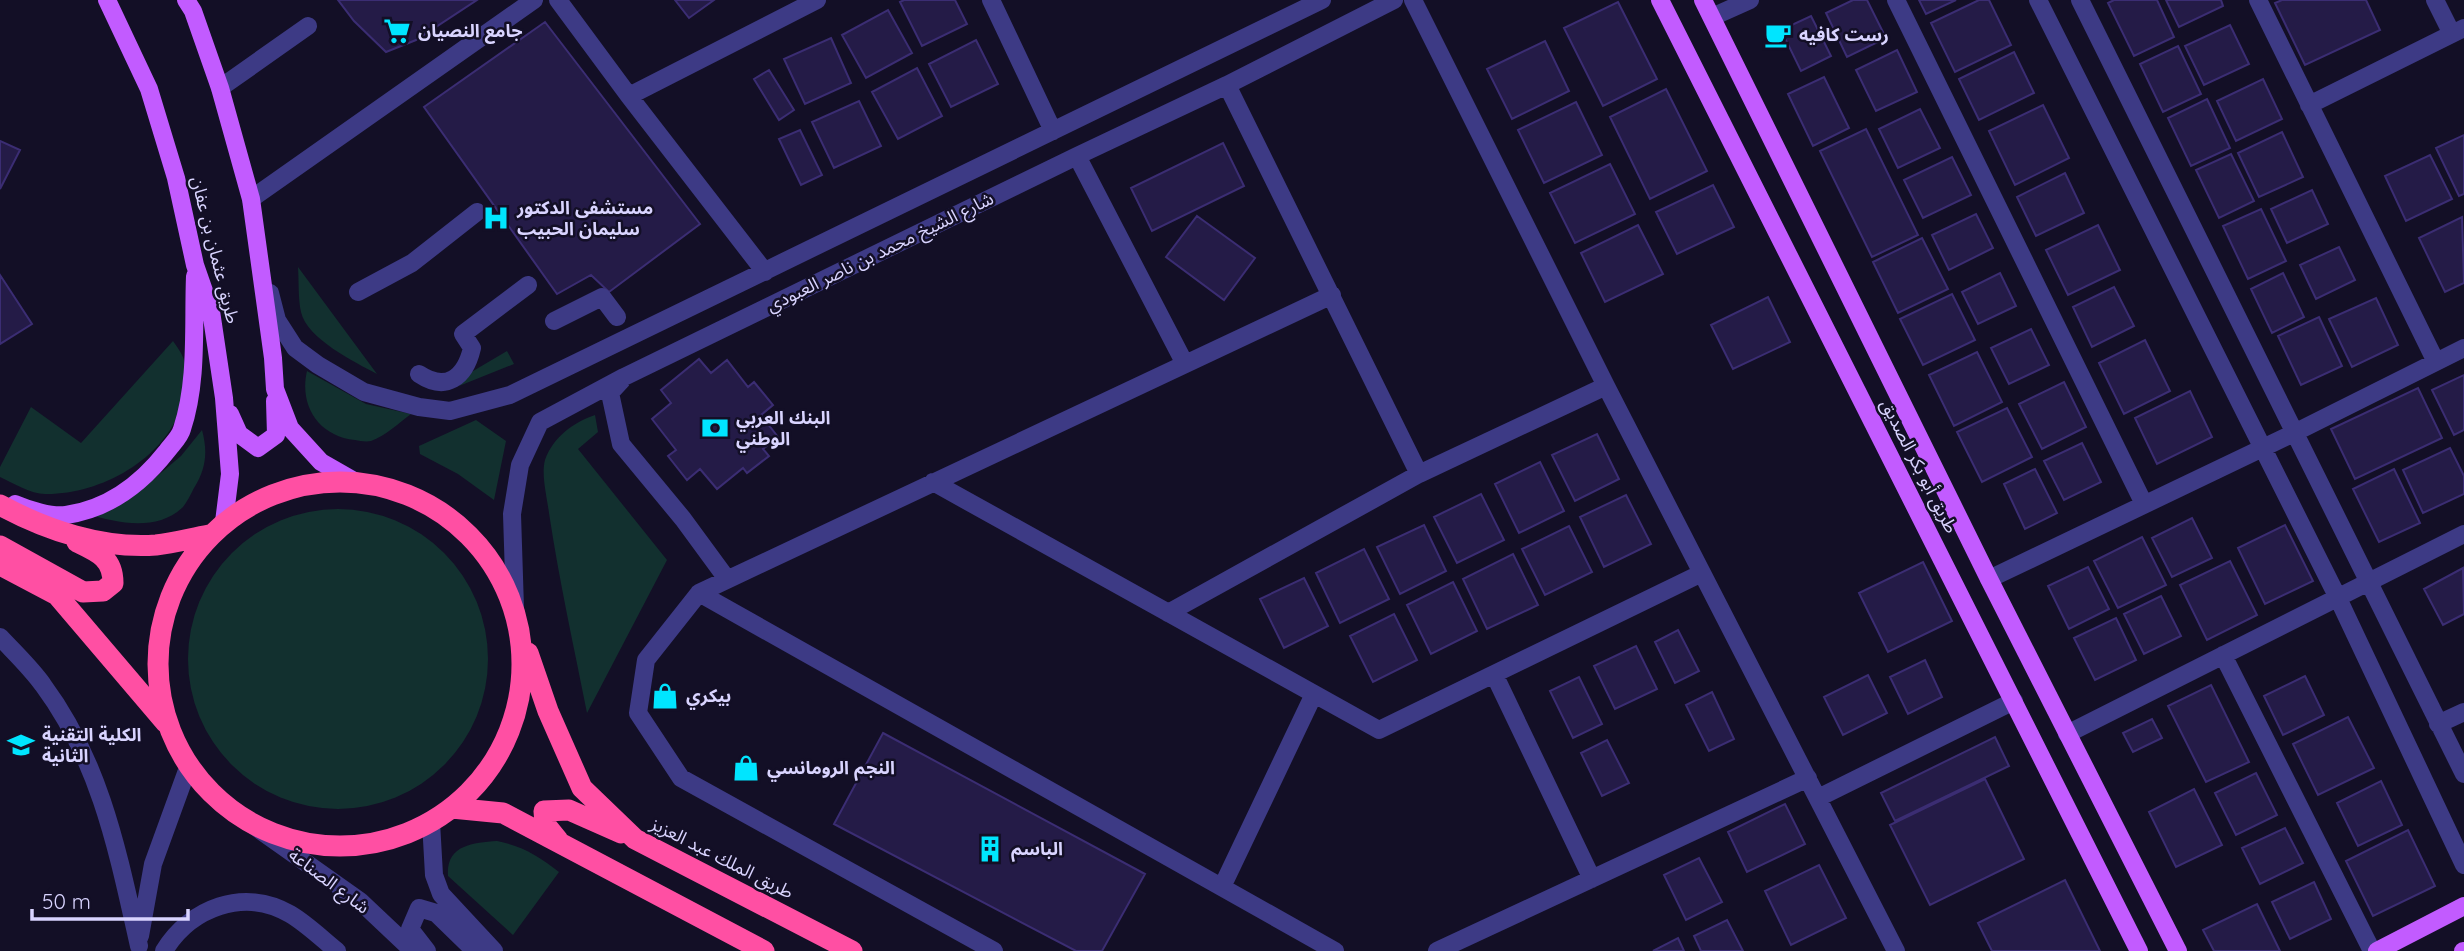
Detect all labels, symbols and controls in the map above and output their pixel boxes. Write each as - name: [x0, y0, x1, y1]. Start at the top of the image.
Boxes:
- supermarket icon: جامع النصيان: [382, 16, 412, 46]
- place label: جامع النصيان: [418, 19, 523, 44]
- cafe icon: رست كافيه: [1763, 20, 1793, 50]
- place label: رست كافيه: [1799, 23, 1889, 46]
- street label: طريق عثمان بن عفان: [186, 174, 245, 326]
- street label: شارع الشيخ محمد بن ناصر العبودي: [762, 186, 998, 319]
- place label: مستشفى الدكتور سليمان الحبيب: [516, 196, 653, 240]
- hospital icon: مستشفى الدكتور سليمان الحبيب: [481, 203, 511, 233]
- street label: طريق أبو بكر الصديق: [1876, 395, 1963, 537]
- place label: البنك العربي الوطني: [736, 406, 831, 453]
- bank icon: البنك العربي الوطني: [700, 413, 730, 443]
- shop icon: بيكري: [650, 681, 680, 711]
- place label: بيكري: [686, 684, 731, 710]
- place label: الكلية التقنية الثانية: [42, 723, 141, 767]
- school or university icon: الكلية التقنية الثانية: [6, 730, 36, 760]
- shop icon: النجم الرومانسي: [731, 753, 761, 783]
- place label: النجم الرومانسي: [767, 756, 895, 782]
- street label: طريق الملك عبد العزيز: [646, 811, 797, 903]
- building icon: الباسم: [975, 834, 1005, 864]
- place label: الباسم: [1011, 837, 1063, 862]
- street label: شارع الصناعة: [283, 843, 374, 921]
- scale bar: [32, 878, 187, 922]
- text: 50 m: [42, 888, 91, 914]

